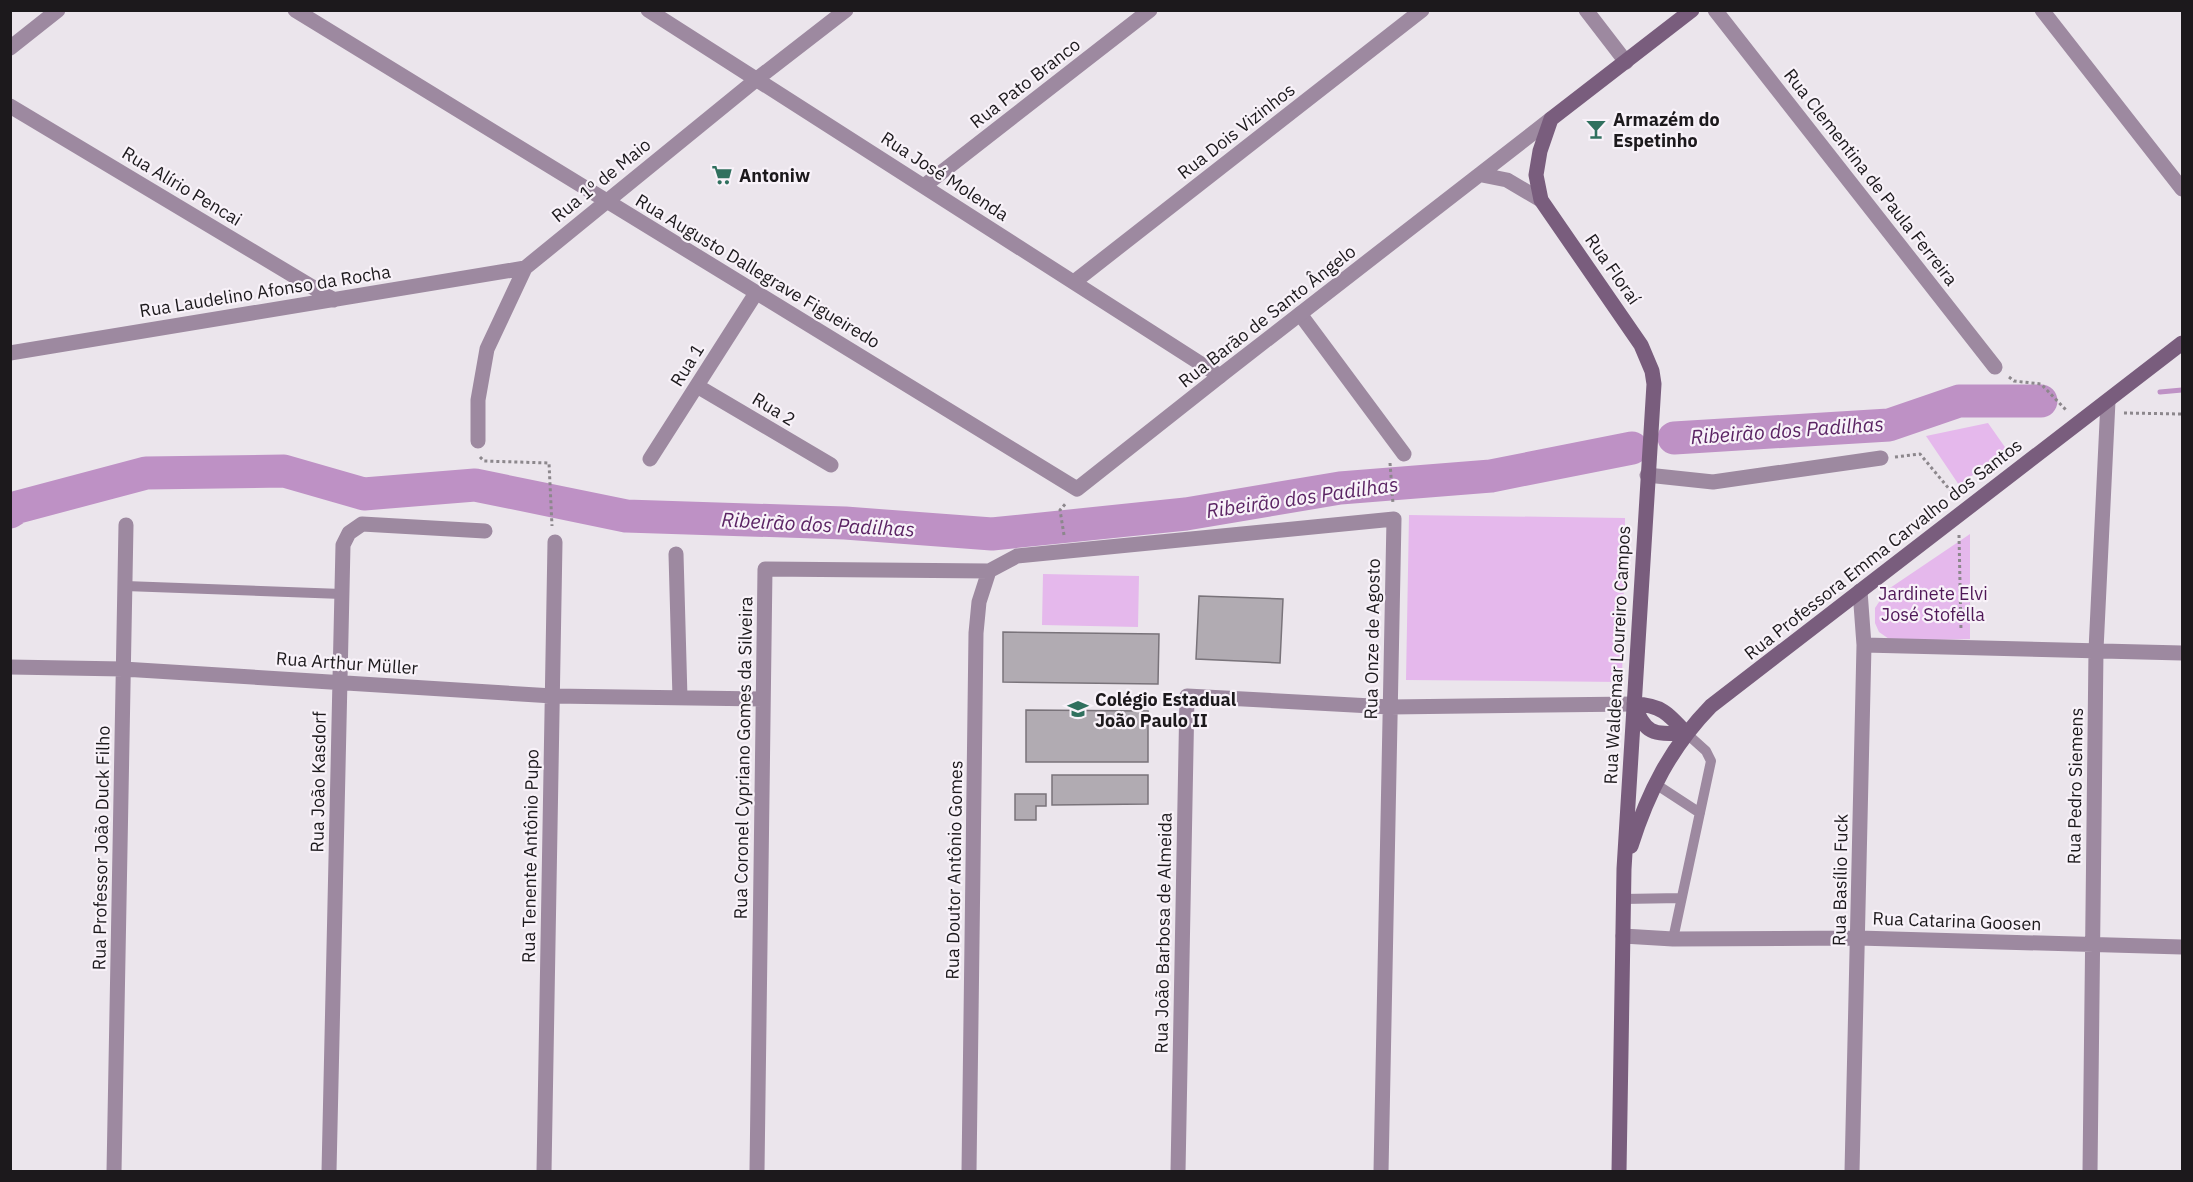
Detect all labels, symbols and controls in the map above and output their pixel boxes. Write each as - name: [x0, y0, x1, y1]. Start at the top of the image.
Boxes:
- street label: Rua Pato Branco: [965, 33, 1085, 133]
- street label: Rua Clementina de Paula Ferreira: [1779, 64, 1963, 290]
- street label: Rua Dois Vizinhos: [1173, 78, 1299, 184]
- place label: Armazém do Espetinho: [1613, 108, 1720, 152]
- bar icon: Armazém do Espetinho: [1584, 117, 1608, 141]
- street label: Rua José Molenda: [877, 126, 1013, 226]
- street label: Rua 1º de Maio: [547, 133, 655, 227]
- street label: Rua Alírio Pencai: [118, 141, 246, 231]
- supermarket icon: Antoniw: [710, 163, 734, 187]
- place label: Antoniw: [739, 164, 810, 187]
- street label: Rua Augusto Dallegrave Figueiredo: [631, 189, 885, 353]
- street label: Rua Floraí: [1580, 229, 1646, 309]
- street label: Rua Barão de Santo Ângelo: [1174, 240, 1360, 392]
- street label: Rua Laudelino Afonso da Rocha: [138, 260, 393, 322]
- street label: Rua 1: [665, 339, 709, 391]
- street label: Rua 2: [748, 387, 800, 431]
- water label: Ribeirão dos Padilhas: [1689, 410, 1885, 450]
- street label: Rua Professora Emma Carvalho dos Santos: [1739, 433, 2027, 665]
- water label: Ribeirão dos Padilhas: [1204, 470, 1400, 524]
- water label: Ribeirão dos Padilhas: [721, 505, 915, 543]
- street label: Rua Waldemar Loureiro Campos: [1599, 525, 1635, 785]
- street label: Rua Onze de Agosto: [1359, 558, 1385, 720]
- park label: Jardinete Elvi José Stofella: [1878, 582, 1988, 626]
- street label: Rua Coronel Cypriano Gomes da Silveira: [729, 596, 757, 920]
- street label: Rua Arthur Müller: [275, 647, 419, 679]
- place label: Colégio Estadual João Paulo II: [1095, 688, 1237, 732]
- school or university icon: Colégio Estadual João Paulo II: [1066, 697, 1090, 721]
- street label: Rua Pedro Siemens: [2062, 707, 2088, 865]
- street label: Rua João Kasdorf: [305, 711, 331, 853]
- street label: Rua Professor João Duck Filho: [87, 725, 115, 971]
- street label: Rua Tenente Antônio Pupo: [517, 749, 543, 963]
- street label: Rua Doutor Antônio Gomes: [941, 760, 967, 980]
- street label: Rua João Barbosa de Almeida: [1149, 812, 1177, 1054]
- street label: Rua Basílio Fuck: [1827, 813, 1853, 946]
- street label: Rua Catarina Goosen: [1872, 907, 2042, 935]

